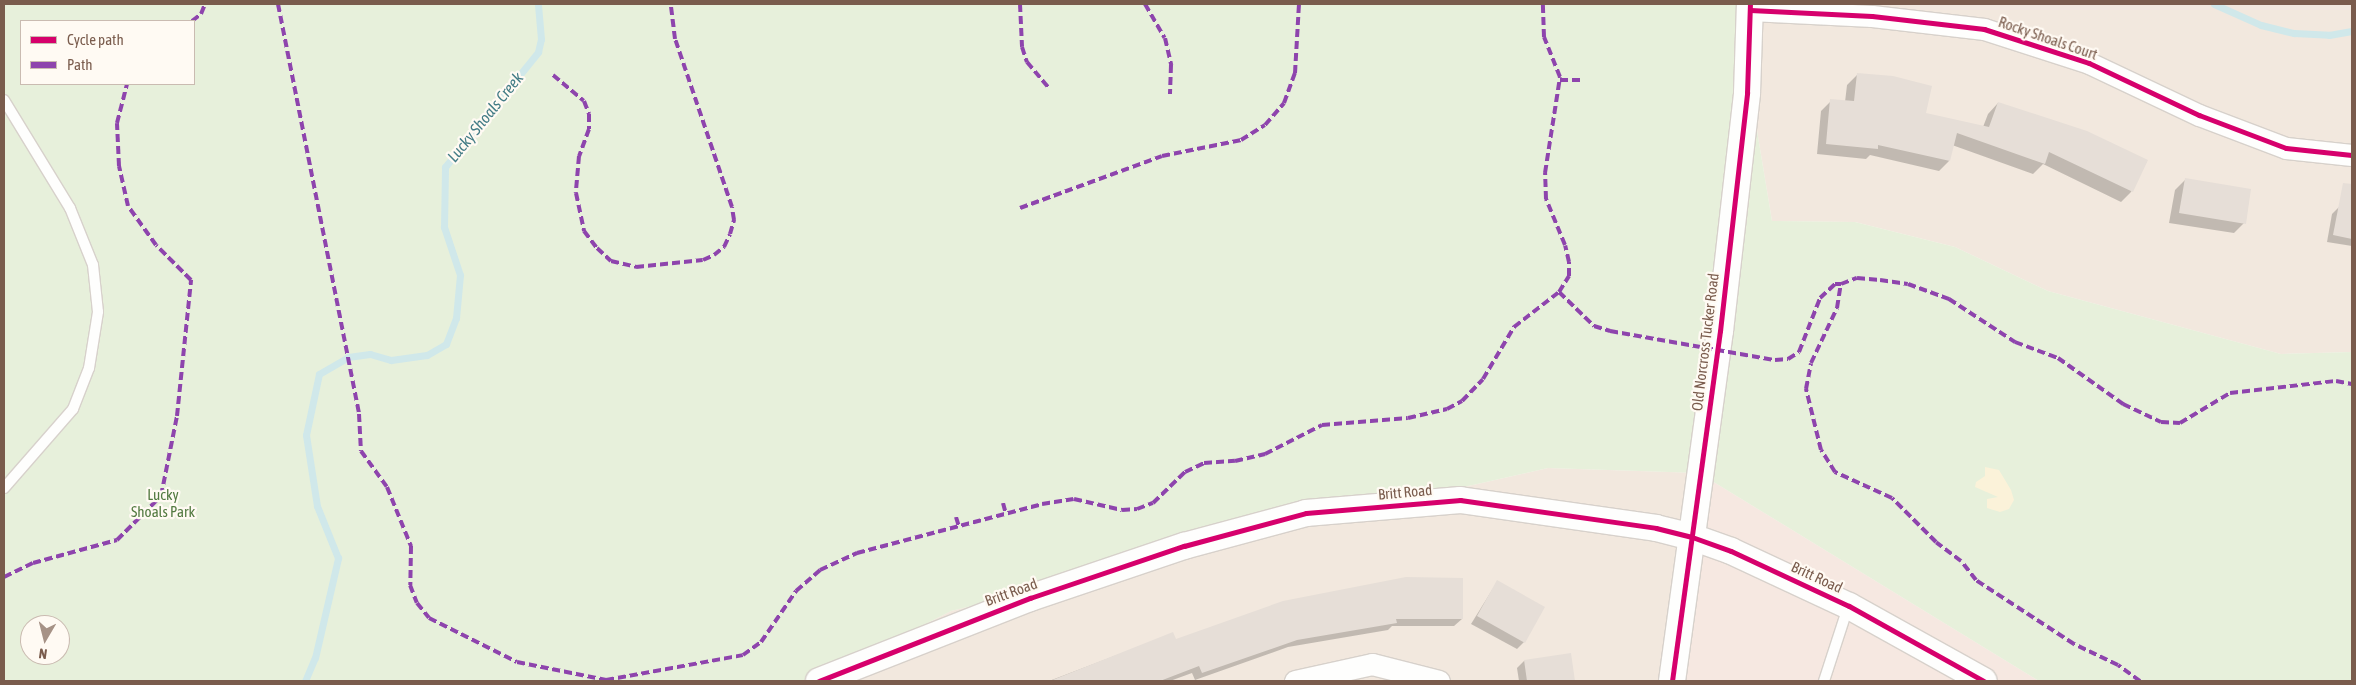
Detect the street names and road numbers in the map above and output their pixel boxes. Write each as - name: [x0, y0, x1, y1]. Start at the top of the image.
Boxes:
- street label: Rocky Shoals Court: [1996, 13, 2100, 63]
- street label: Old Norcross Tucker Road: [1688, 272, 1722, 412]
- street label: Britt Road: [1377, 481, 1433, 503]
- street label: Britt Road: [1789, 557, 1845, 597]
- street label: Britt Road: [982, 574, 1040, 610]

